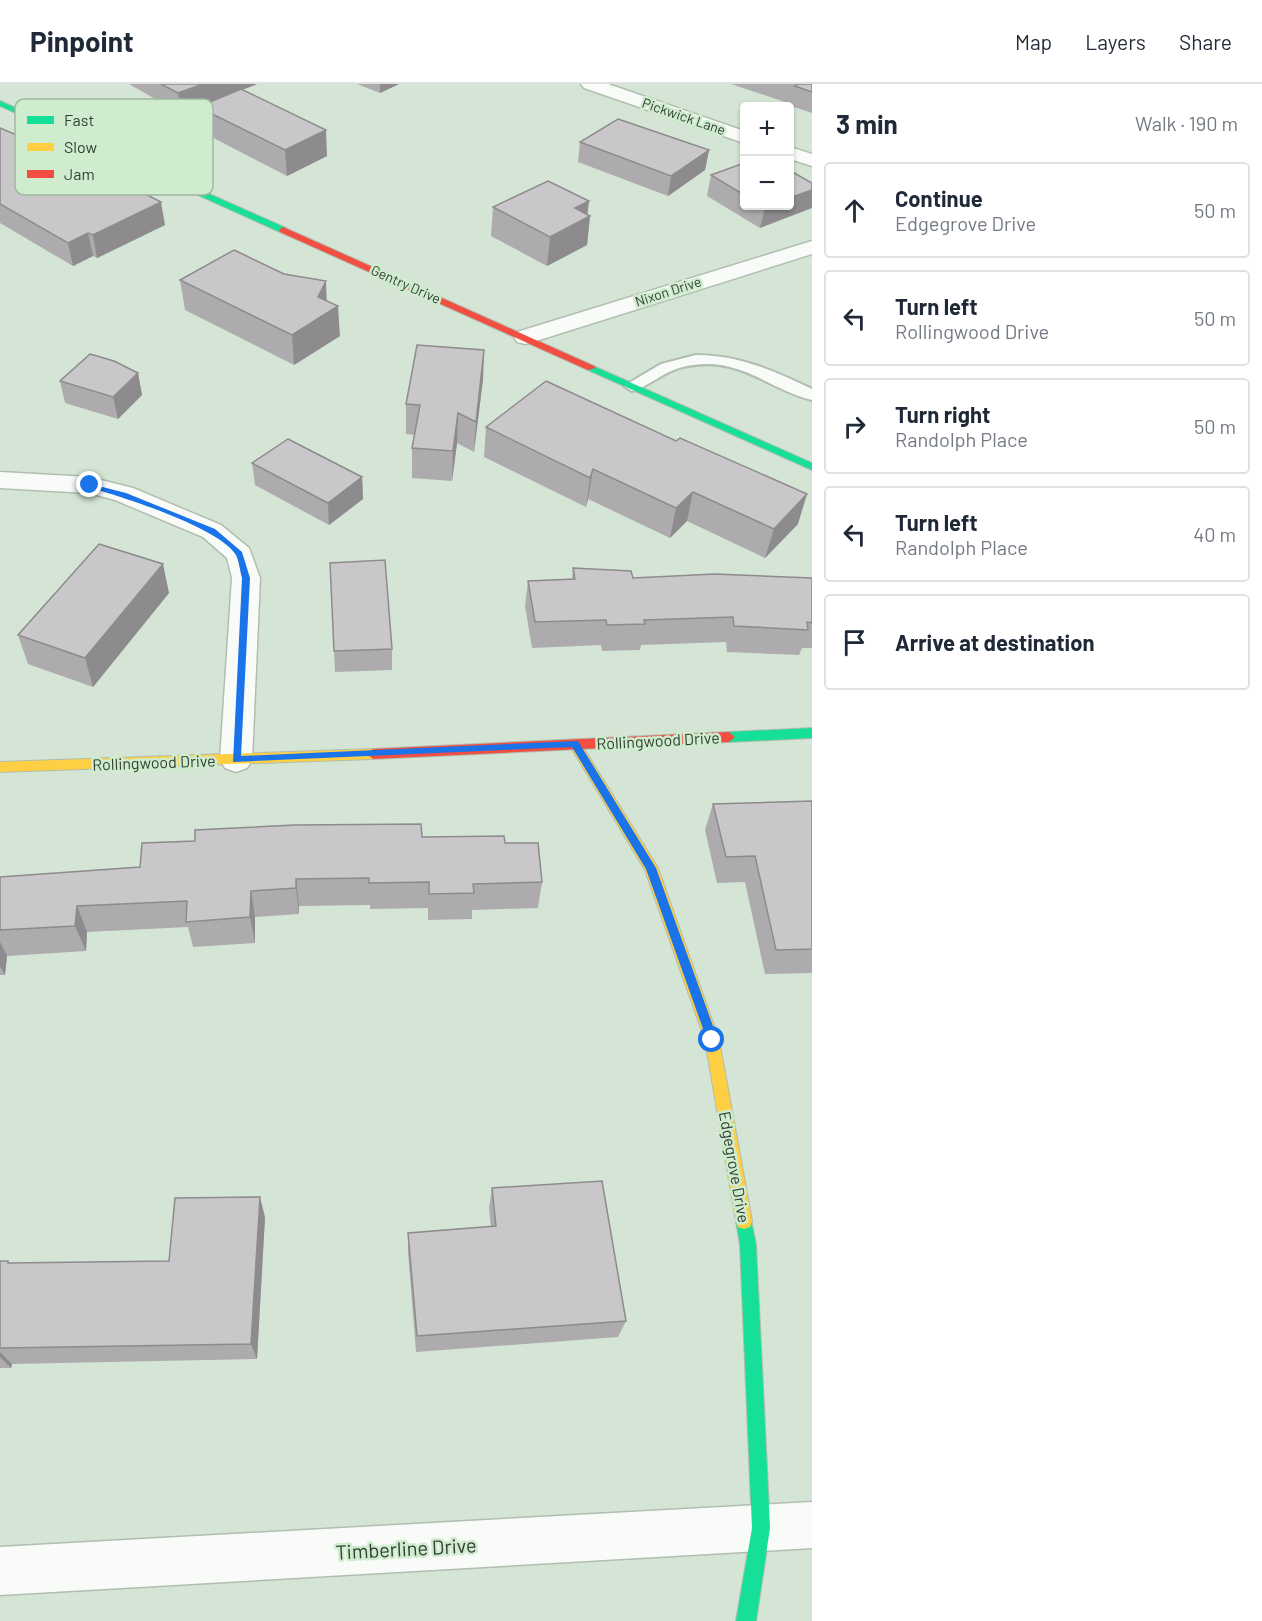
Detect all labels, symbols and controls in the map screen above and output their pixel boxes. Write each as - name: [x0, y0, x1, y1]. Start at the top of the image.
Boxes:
- text: Pinpoint: [30, 24, 134, 58]
- text: Map: [1015, 29, 1052, 54]
- text: Layers: [1085, 29, 1146, 54]
- text: Share: [1179, 29, 1232, 54]
- street label: Pickwick Lane: [640, 94, 728, 138]
- legend: [15, 99, 213, 195]
- map controls: [740, 102, 794, 210]
- button: +: [740, 102, 794, 156]
- text: 3 min: [836, 108, 898, 139]
- text: Fast: [64, 110, 94, 129]
- text: Walk · 190 m: [1135, 111, 1238, 135]
- text: Slow: [64, 137, 97, 156]
- button: −: [740, 156, 794, 210]
- text: Jam: [64, 164, 95, 183]
- text: Continue: [895, 185, 983, 211]
- icon: ahead: [838, 194, 871, 227]
- text: 50 m: [1194, 198, 1236, 222]
- text: Edgegrove Drive: [895, 211, 1036, 235]
- street label: Gentry Drive: [368, 261, 444, 307]
- street label: Nixon Drive: [633, 272, 703, 310]
- text: Turn left: [895, 293, 978, 319]
- icon: left: [838, 302, 871, 335]
- text: 50 m: [1194, 306, 1236, 330]
- text: Rollingwood Drive: [895, 319, 1049, 343]
- text: Turn right: [895, 401, 990, 427]
- icon: right: [838, 410, 871, 443]
- text: 50 m: [1194, 414, 1236, 438]
- text: Randolph Place: [895, 427, 1028, 451]
- route end: [76, 471, 102, 497]
- text: Turn left: [895, 509, 978, 535]
- icon: left: [838, 518, 871, 551]
- text: 40 m: [1193, 522, 1236, 546]
- text: Randolph Place: [895, 535, 1028, 559]
- icon: arrive: [838, 626, 871, 659]
- text: Arrive at destination: [895, 629, 1094, 655]
- street label: Rollingwood Drive: [596, 727, 720, 753]
- street label: Rollingwood Drive: [92, 750, 216, 774]
- route start: [698, 1026, 724, 1052]
- street label: Edgegrove Drive: [716, 1110, 754, 1224]
- street label: Timberline Drive: [335, 1532, 477, 1564]

